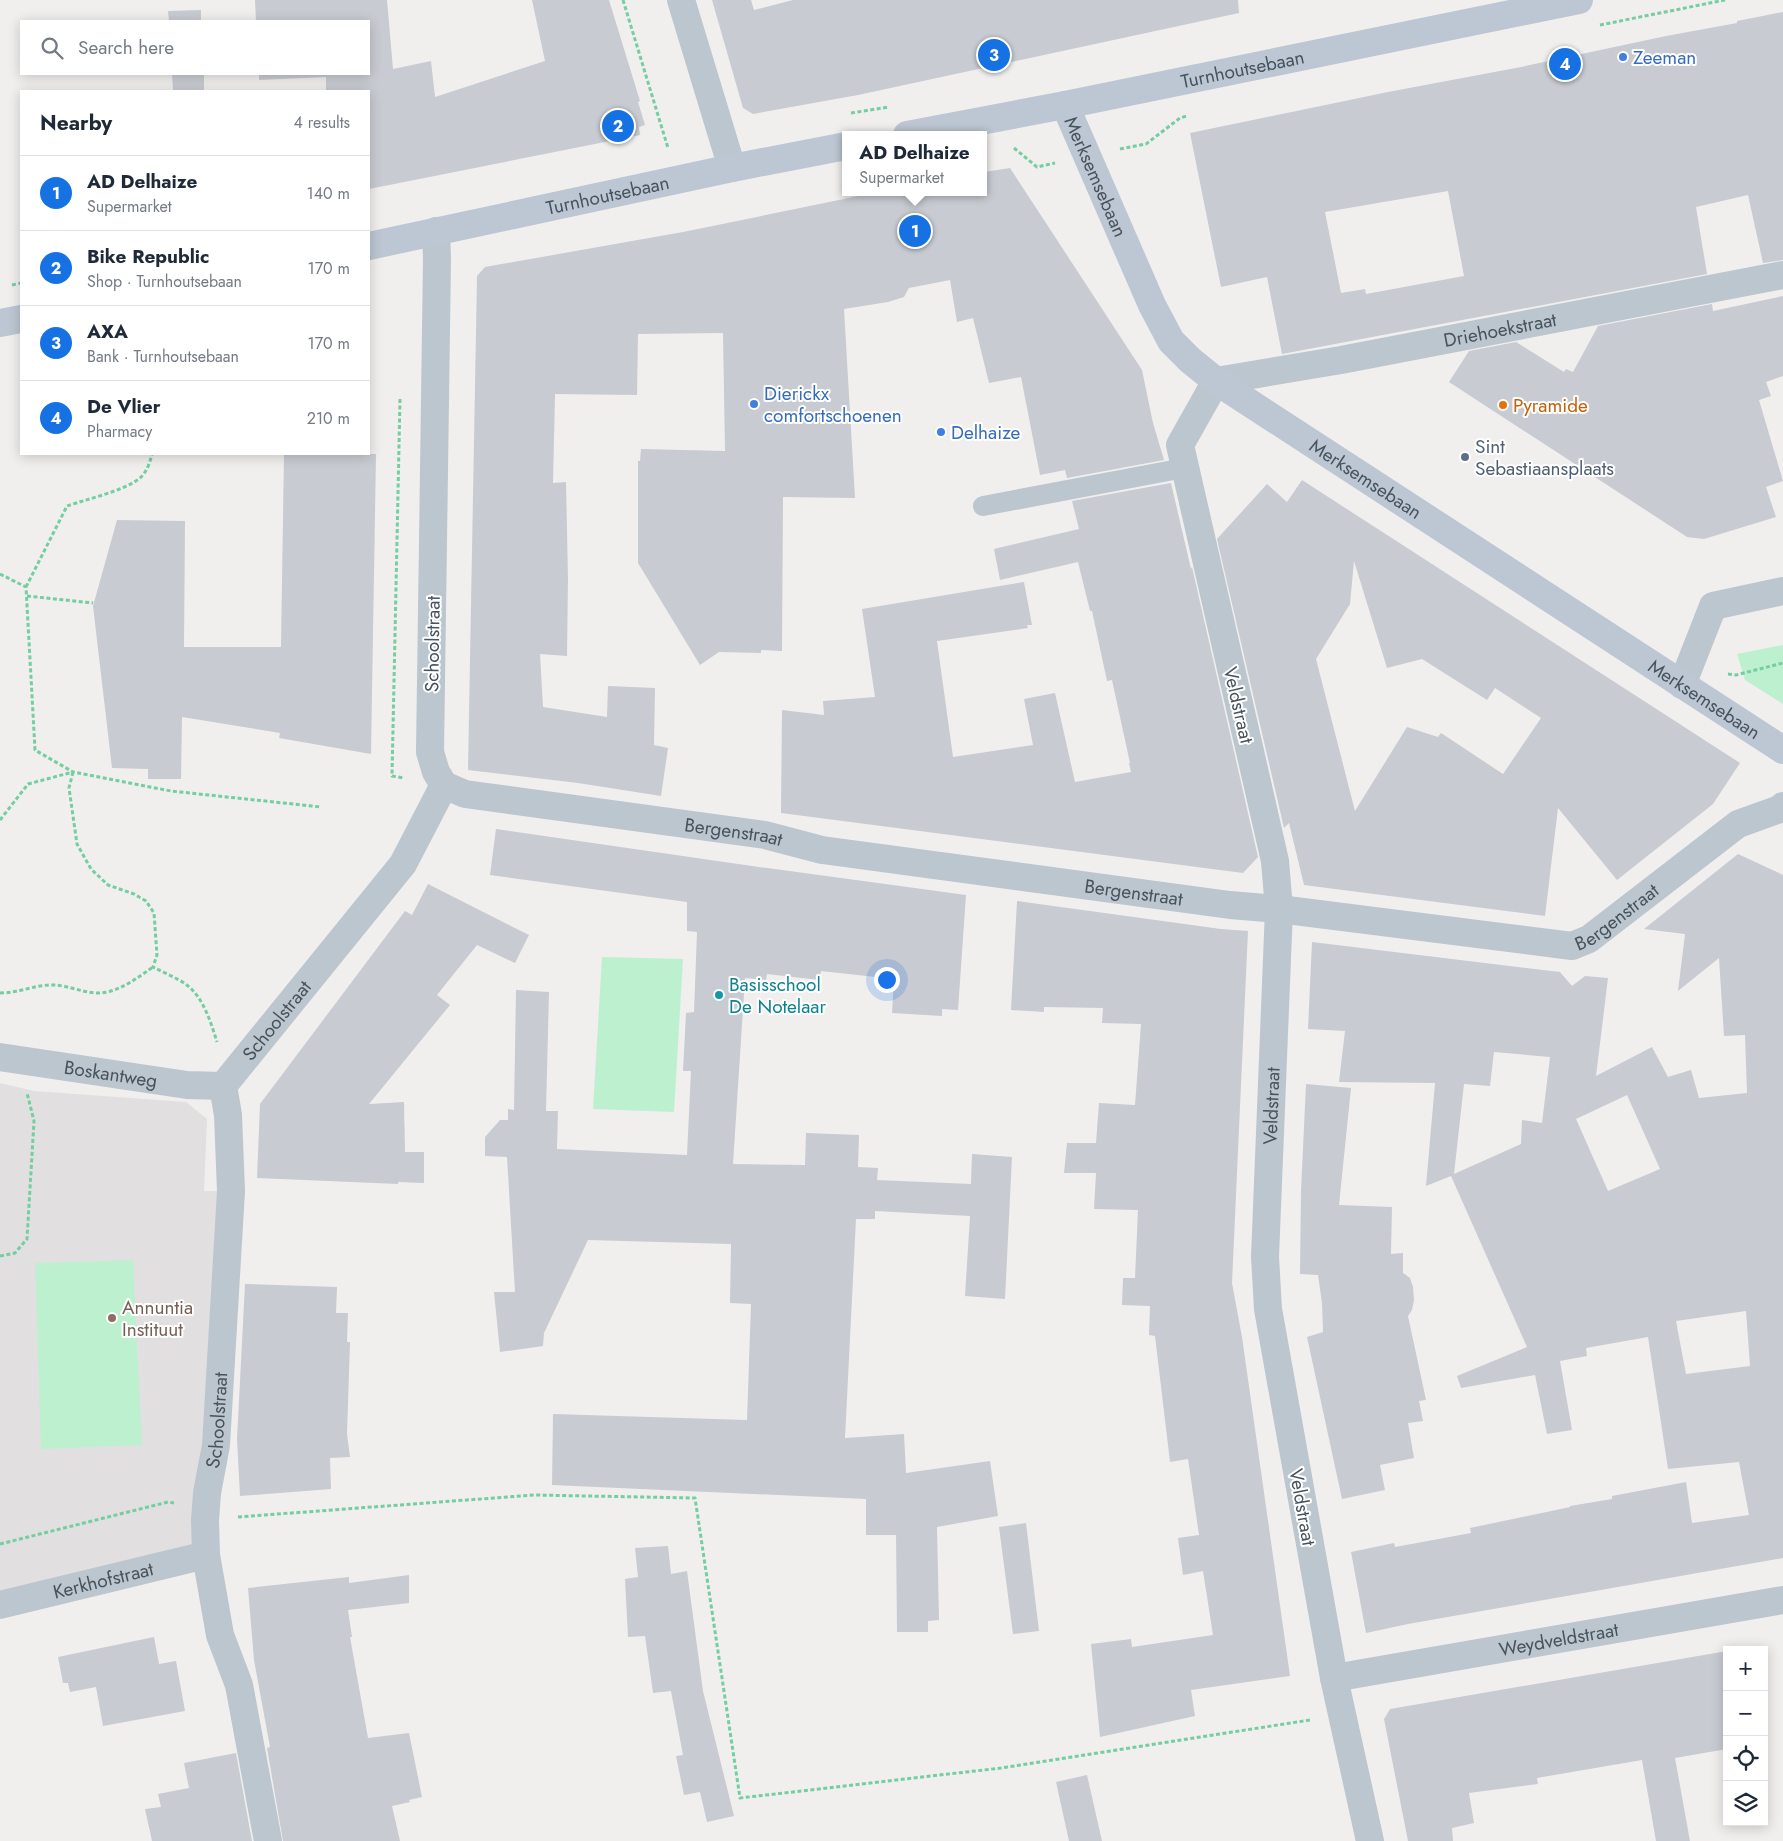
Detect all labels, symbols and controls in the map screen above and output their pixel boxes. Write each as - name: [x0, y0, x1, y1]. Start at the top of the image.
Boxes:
- search box: [20, 20, 370, 75]
- icon: search: [38, 34, 66, 62]
- text: Search here: [78, 34, 174, 61]
- pin: 3: [978, 36, 1010, 74]
- street label: Turnhoutsebaan: [1179, 43, 1307, 95]
- place label: Zeeman: [1633, 44, 1696, 71]
- pin: 4: [1549, 45, 1581, 83]
- marker: Zeeman: [1617, 51, 1629, 63]
- pin: 2: [602, 107, 634, 145]
- text: Nearby: [40, 108, 112, 138]
- text: 4 results: [294, 111, 350, 134]
- street label: Merksemsebaan: [1058, 112, 1134, 241]
- popup: [842, 131, 987, 196]
- text: AD Delhaize: [859, 139, 970, 166]
- text: Supermarket: [859, 166, 944, 189]
- text: AD Delhaize: [87, 168, 197, 195]
- street label: Turnhoutsebaan: [544, 169, 672, 222]
- text: 1: [52, 182, 60, 205]
- text: 140 m: [307, 182, 350, 205]
- text: Supermarket: [87, 195, 172, 218]
- pin: 1: [899, 212, 931, 250]
- text: Bike Republic: [87, 243, 209, 270]
- text: 2: [51, 257, 61, 280]
- text: 170 m: [308, 257, 350, 280]
- text: Shop · Turnhoutsebaan: [87, 270, 242, 293]
- street label: Driehoekstraat: [1441, 306, 1559, 354]
- text: AXA: [87, 318, 128, 345]
- text: 3: [51, 332, 61, 355]
- text: 170 m: [308, 332, 350, 355]
- text: Bank · Turnhoutsebaan: [87, 345, 239, 368]
- place label: Dierickx comfortschoenen: [764, 380, 902, 429]
- place label: Pyramide: [1513, 392, 1588, 419]
- text: De Vlier: [87, 393, 161, 420]
- marker: Dierickx comfortschoenen: [748, 398, 760, 410]
- marker: Pyramide: [1497, 399, 1509, 411]
- text: 4: [50, 407, 62, 430]
- text: 210 m: [307, 407, 350, 430]
- place label: Delhaize: [951, 419, 1021, 446]
- text: Pharmacy: [87, 420, 152, 443]
- marker: Delhaize: [935, 426, 947, 438]
- street label: Merksemsebaan: [1304, 433, 1427, 525]
- place label: Sint Sebastiaansplaats: [1475, 433, 1614, 482]
- marker: Sint Sebastiaansplaats: [1459, 451, 1471, 463]
- street label: Schoolstraat: [418, 595, 447, 692]
- street label: Merksemsebaan: [1643, 653, 1766, 746]
- street label: Veldstraat: [1217, 664, 1260, 746]
- street label: Bergenstraat: [683, 811, 786, 853]
- street label: Bergenstraat: [1083, 873, 1185, 913]
- street label: Bergenstraat: [1571, 877, 1665, 957]
- your location: [874, 967, 900, 993]
- place label: Basisschool De Notelaar: [729, 971, 826, 1020]
- street label: Schoolstraat: [236, 974, 318, 1066]
- marker: Basisschool De Notelaar: [713, 989, 725, 1001]
- street label: Boskantweg: [62, 1054, 159, 1094]
- street label: Veldstraat: [1257, 1066, 1287, 1145]
- place label: Annuntia Instituut: [122, 1294, 193, 1343]
- marker: Annuntia Instituut: [106, 1312, 118, 1324]
- street label: Schoolstraat: [199, 1371, 234, 1471]
- street label: Veldstraat: [1282, 1467, 1323, 1548]
- street label: Kerkhofstraat: [50, 1555, 156, 1606]
- street label: Weydveldstraat: [1497, 1616, 1621, 1663]
- map controls: [1723, 1646, 1768, 1826]
- button: +: [1723, 1646, 1768, 1691]
- button: −: [1723, 1691, 1768, 1736]
- button: locate: [1723, 1736, 1768, 1781]
- button: layers: [1723, 1781, 1768, 1826]

